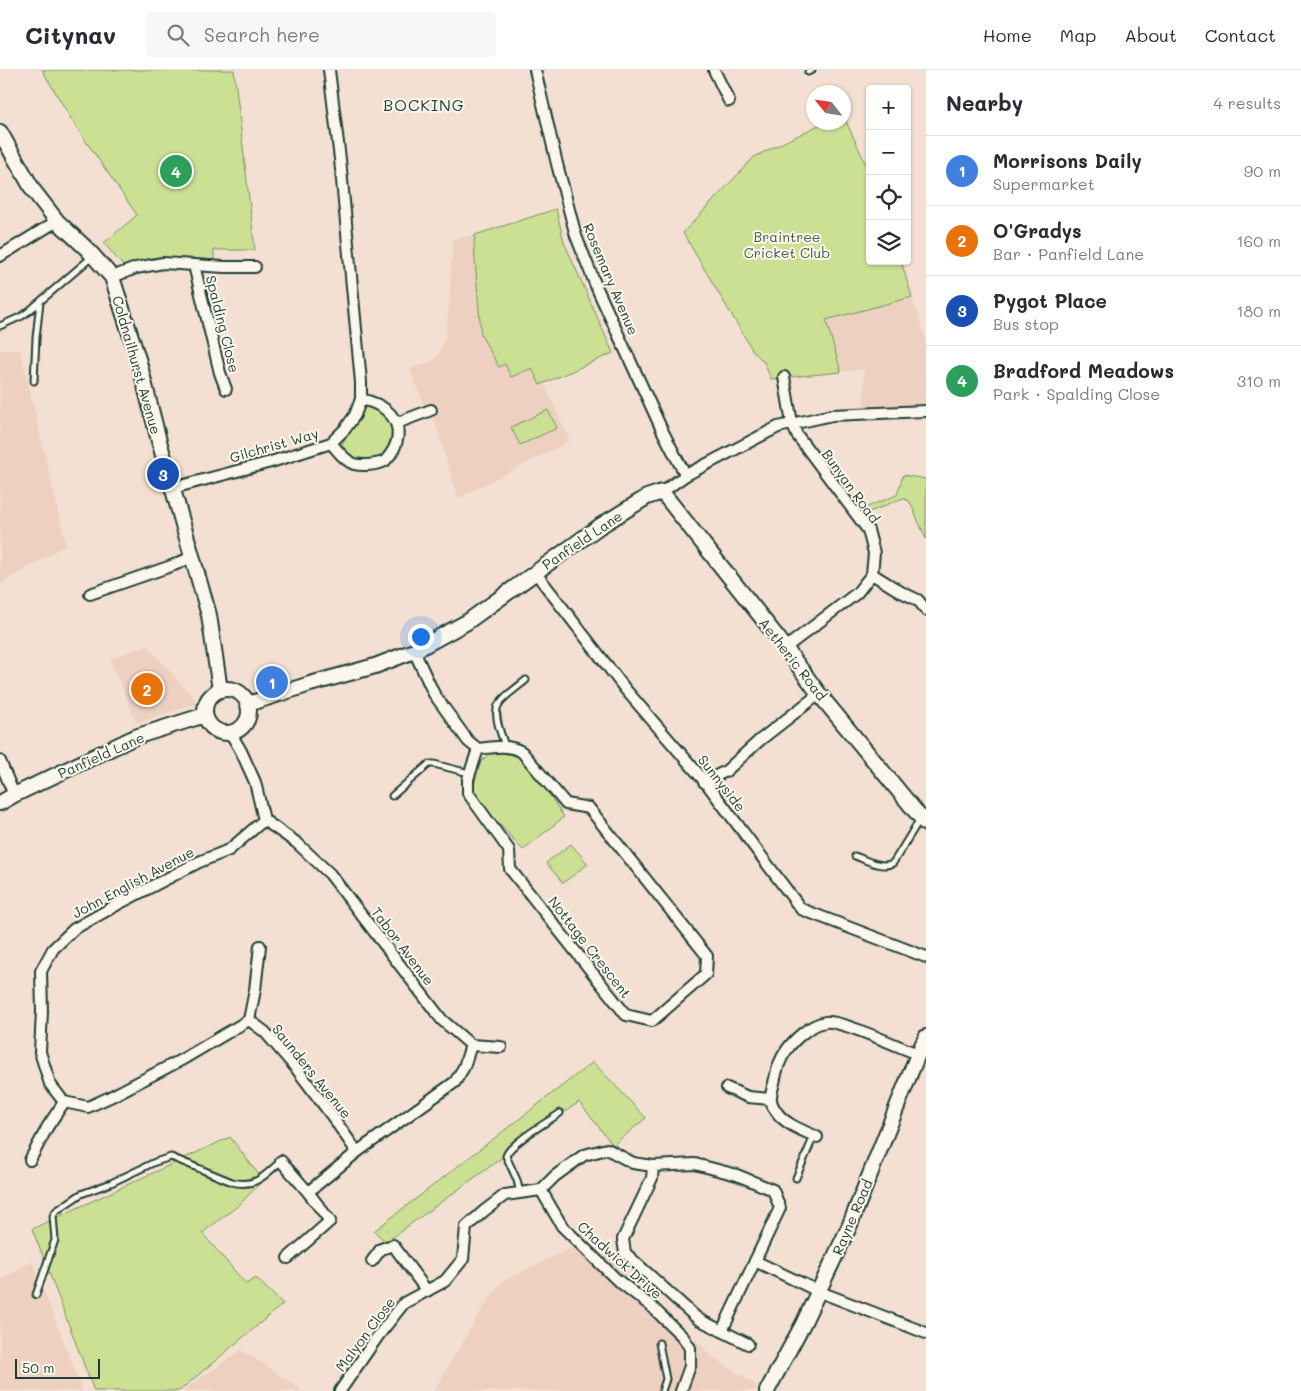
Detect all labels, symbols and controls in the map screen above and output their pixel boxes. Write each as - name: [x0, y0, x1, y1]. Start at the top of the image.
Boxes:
- search box: [146, 12, 496, 57]
- text: Citynav: [25, 19, 116, 50]
- icon: search: [164, 21, 192, 49]
- text: Search here: [204, 22, 320, 47]
- text: Home: [983, 23, 1032, 47]
- text: Map: [1060, 23, 1096, 47]
- text: About: [1124, 23, 1177, 47]
- text: Contact: [1205, 23, 1276, 47]
- north arrow: [806, 85, 851, 130]
- map controls: [866, 85, 911, 265]
- button: +: [866, 85, 911, 130]
- text: Nearby: [946, 89, 1023, 116]
- text: 4 results: [1213, 92, 1281, 113]
- district label: BOCKING: [383, 94, 465, 115]
- button: −: [866, 130, 911, 175]
- text: Morrisons Daily: [993, 148, 1142, 173]
- pin: 4: [160, 152, 192, 190]
- text: 1: [958, 160, 966, 181]
- text: 90 m: [1244, 160, 1281, 181]
- text: Supermarket: [993, 173, 1095, 194]
- button: locate: [866, 175, 911, 220]
- text: O'Gradys: [993, 218, 1082, 243]
- street label: Rosemary Avenue: [579, 220, 643, 338]
- button: layers: [866, 220, 911, 265]
- park label: Braintree Cricket Club: [744, 227, 830, 262]
- text: 2: [958, 230, 966, 251]
- text: 160 m: [1236, 230, 1281, 251]
- text: Bar · Panfield Lane: [993, 243, 1144, 264]
- street label: Spalding Close: [202, 273, 244, 375]
- text: Pygot Place: [993, 288, 1107, 313]
- street label: Coldnailhurst Avenue: [108, 293, 166, 437]
- text: 3: [957, 300, 967, 321]
- text: 180 m: [1236, 300, 1281, 321]
- text: Bus stop: [993, 313, 1059, 334]
- text: Bradford Meadows: [993, 358, 1174, 383]
- text: 4: [957, 370, 967, 391]
- text: 310 m: [1237, 370, 1281, 391]
- text: Park · Spalding Close: [993, 383, 1160, 404]
- street label: Gilchrist Way: [227, 423, 321, 467]
- street label: Bunyan Road: [818, 445, 884, 527]
- pin: 3: [147, 455, 179, 493]
- street label: Panfield Lane: [538, 506, 626, 574]
- street label: Aetheric Road: [755, 614, 831, 704]
- your location: [408, 624, 434, 650]
- pin: 1: [256, 663, 288, 701]
- pin: 2: [131, 670, 163, 708]
- street label: Panfield Lane: [55, 727, 147, 783]
- street label: Sunnyside: [694, 751, 750, 815]
- street label: John English Avenue: [69, 842, 197, 922]
- street label: Nottage Crescent: [544, 892, 636, 1002]
- street label: Tabor Avenue: [367, 903, 439, 989]
- street label: Saunders Avenue: [268, 1020, 356, 1122]
- street label: Rayne Road: [827, 1176, 877, 1258]
- street label: Chadwick Drive: [574, 1217, 666, 1303]
- street label: Malyon Close: [331, 1293, 399, 1375]
- scale bar: [15, 1356, 100, 1379]
- text: 50 m: [22, 1358, 54, 1377]

